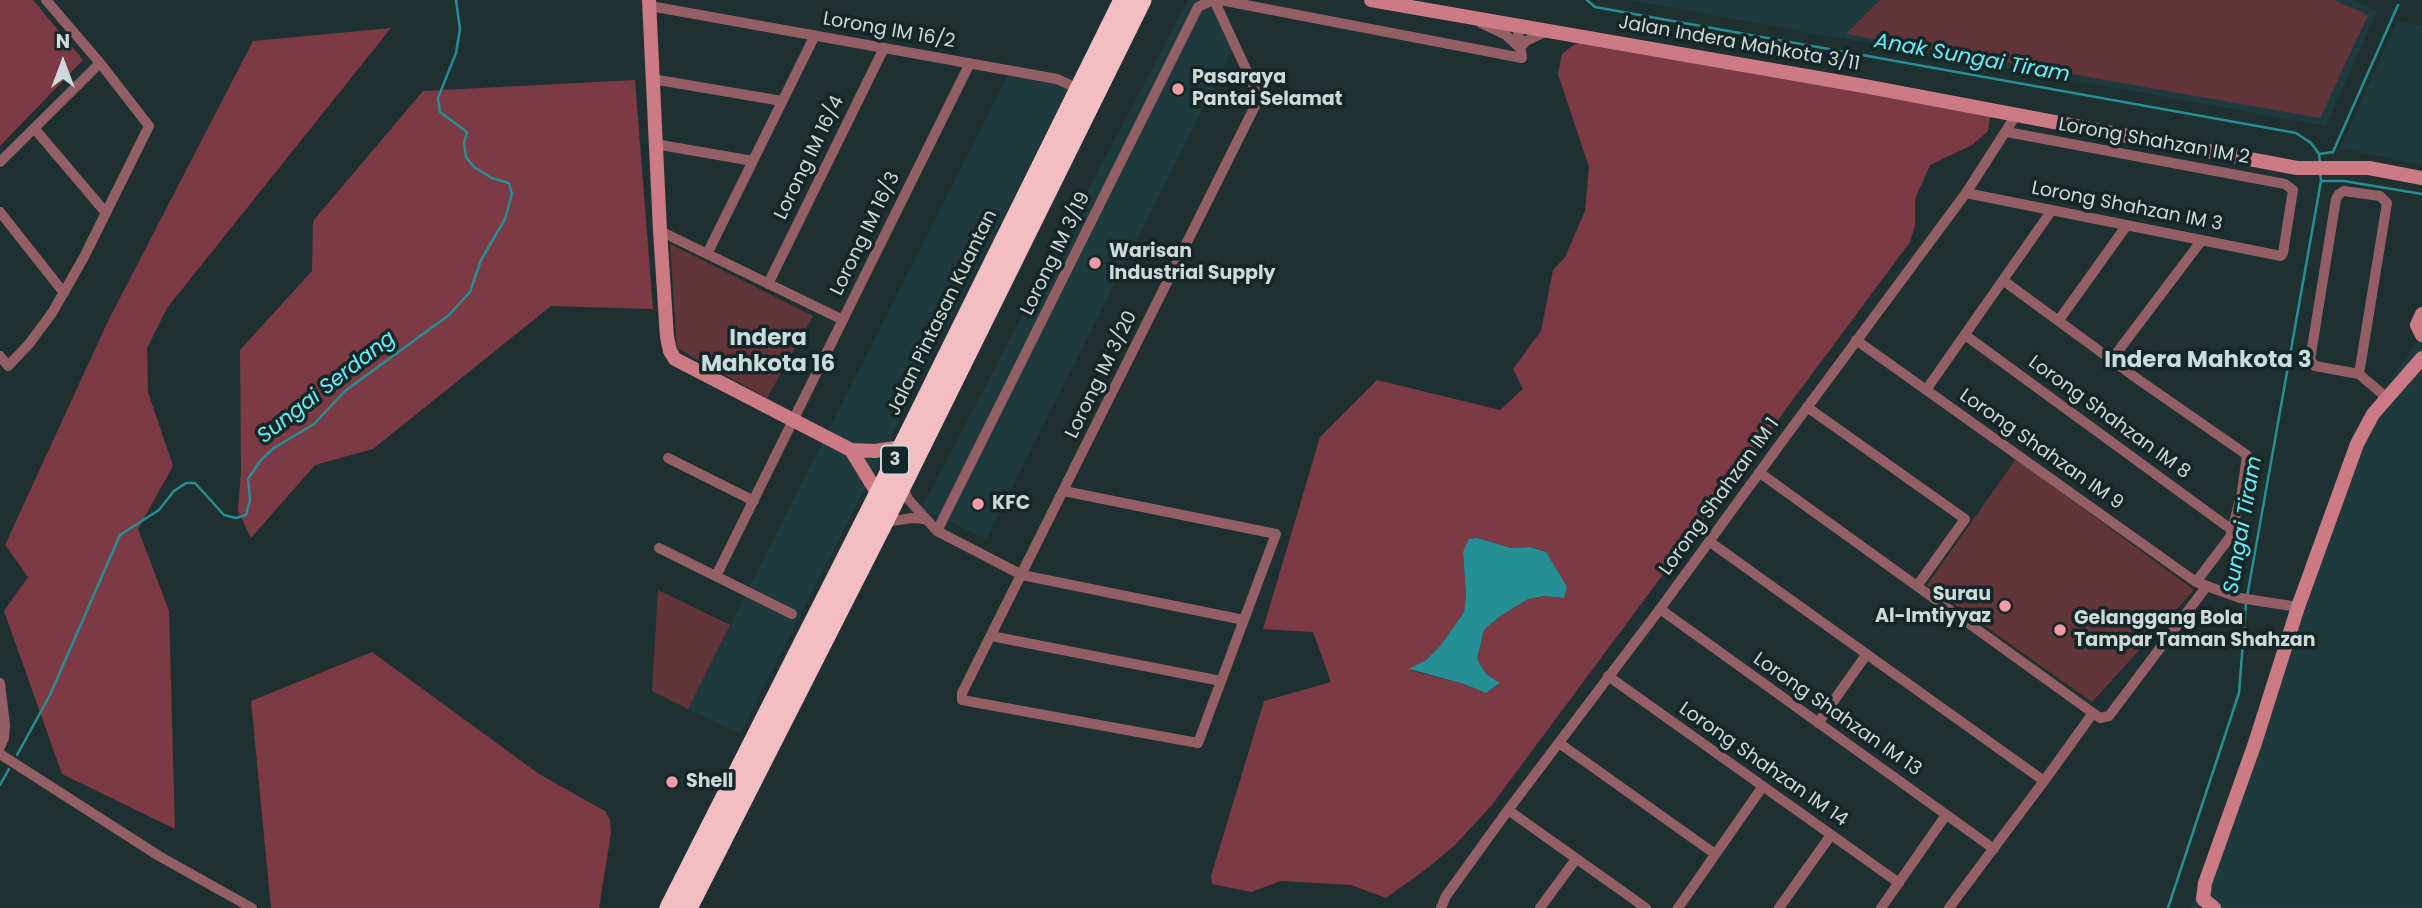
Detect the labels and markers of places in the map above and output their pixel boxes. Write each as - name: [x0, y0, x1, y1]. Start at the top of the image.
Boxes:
- place label: Pasaraya Pantai Selamat: [1192, 67, 1342, 111]
- marker: Pasaraya Pantai Selamat: [1170, 81, 1186, 97]
- place label: Warisan Industrial Supply: [1109, 241, 1276, 285]
- marker: Warisan Industrial Supply: [1087, 255, 1103, 271]
- place label: KFC: [992, 493, 1030, 515]
- marker: KFC: [970, 496, 986, 512]
- place label: Surau Al-Imtiyyaz: [1875, 584, 1991, 628]
- marker: Surau Al-Imtiyyaz: [1997, 598, 2013, 614]
- place label: Gelanggang Bola Tampar Taman Shahzan: [2074, 608, 2316, 652]
- marker: Gelanggang Bola Tampar Taman Shahzan: [2052, 622, 2068, 638]
- place label: Shell: [686, 771, 733, 793]
- marker: Shell: [664, 774, 680, 790]

